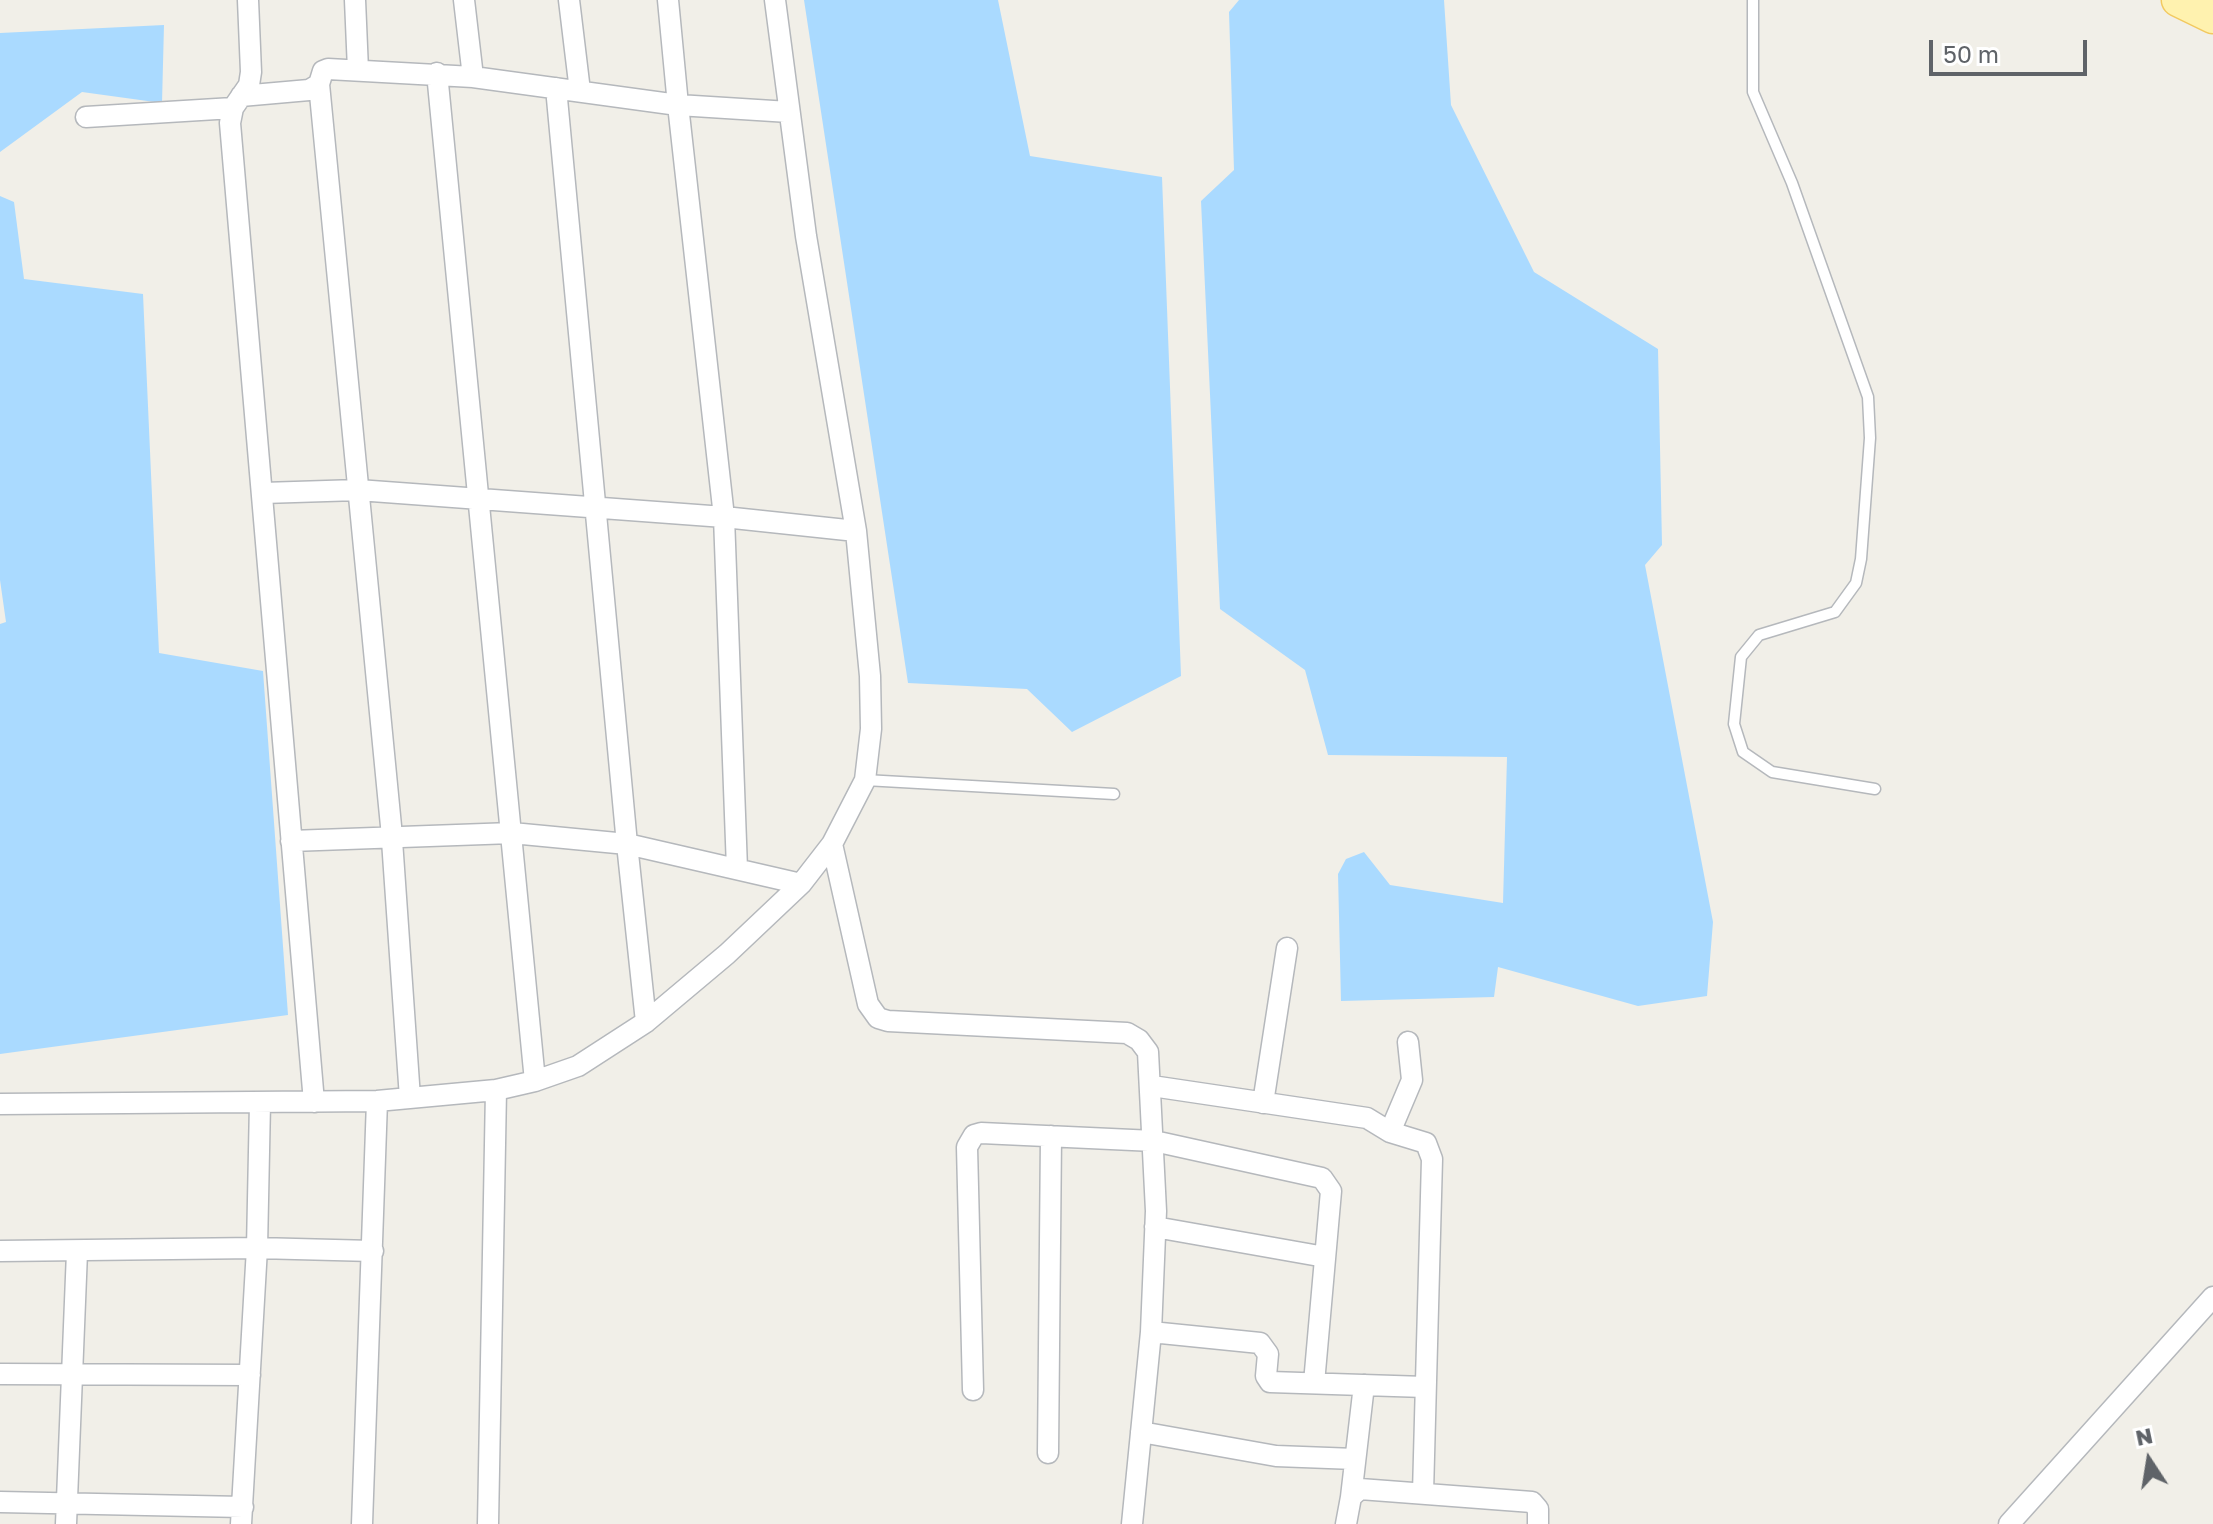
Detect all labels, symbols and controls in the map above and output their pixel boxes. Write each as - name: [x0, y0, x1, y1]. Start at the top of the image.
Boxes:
- scale bar: [1933, 24, 2091, 74]
- text: 50 m: [1943, 39, 1999, 68]
- north arrow: [2109, 1420, 2189, 1500]
- text: N: [2133, 1421, 2155, 1451]

